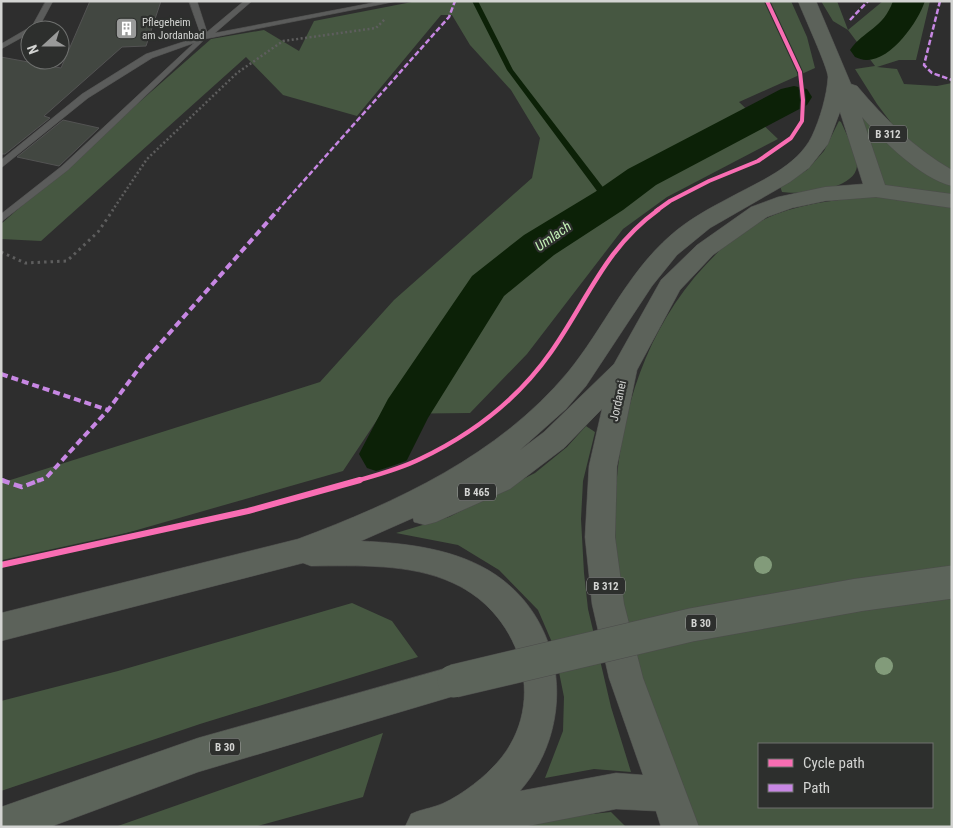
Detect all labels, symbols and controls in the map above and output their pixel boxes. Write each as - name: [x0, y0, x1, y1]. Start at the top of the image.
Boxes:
- building icon: Pflegeheim am Jordanbad: [114, 16, 138, 40]
- place label: Pflegeheim am Jordanbad: [142, 16, 204, 42]
- north arrow: [20, 20, 70, 70]
- text: N: [24, 43, 42, 57]
- road number: B 312: [869, 126, 907, 142]
- water label: Umlach: [532, 218, 574, 254]
- street label: Jordanei: [607, 379, 629, 423]
- road number: B 465: [458, 484, 496, 501]
- road number: B 312: [587, 578, 625, 594]
- road number: B 30: [686, 614, 716, 632]
- road number: B 30: [210, 739, 240, 756]
- legend: [758, 743, 933, 808]
- text: Cycle path: [803, 754, 865, 772]
- text: Path: [803, 779, 830, 797]

